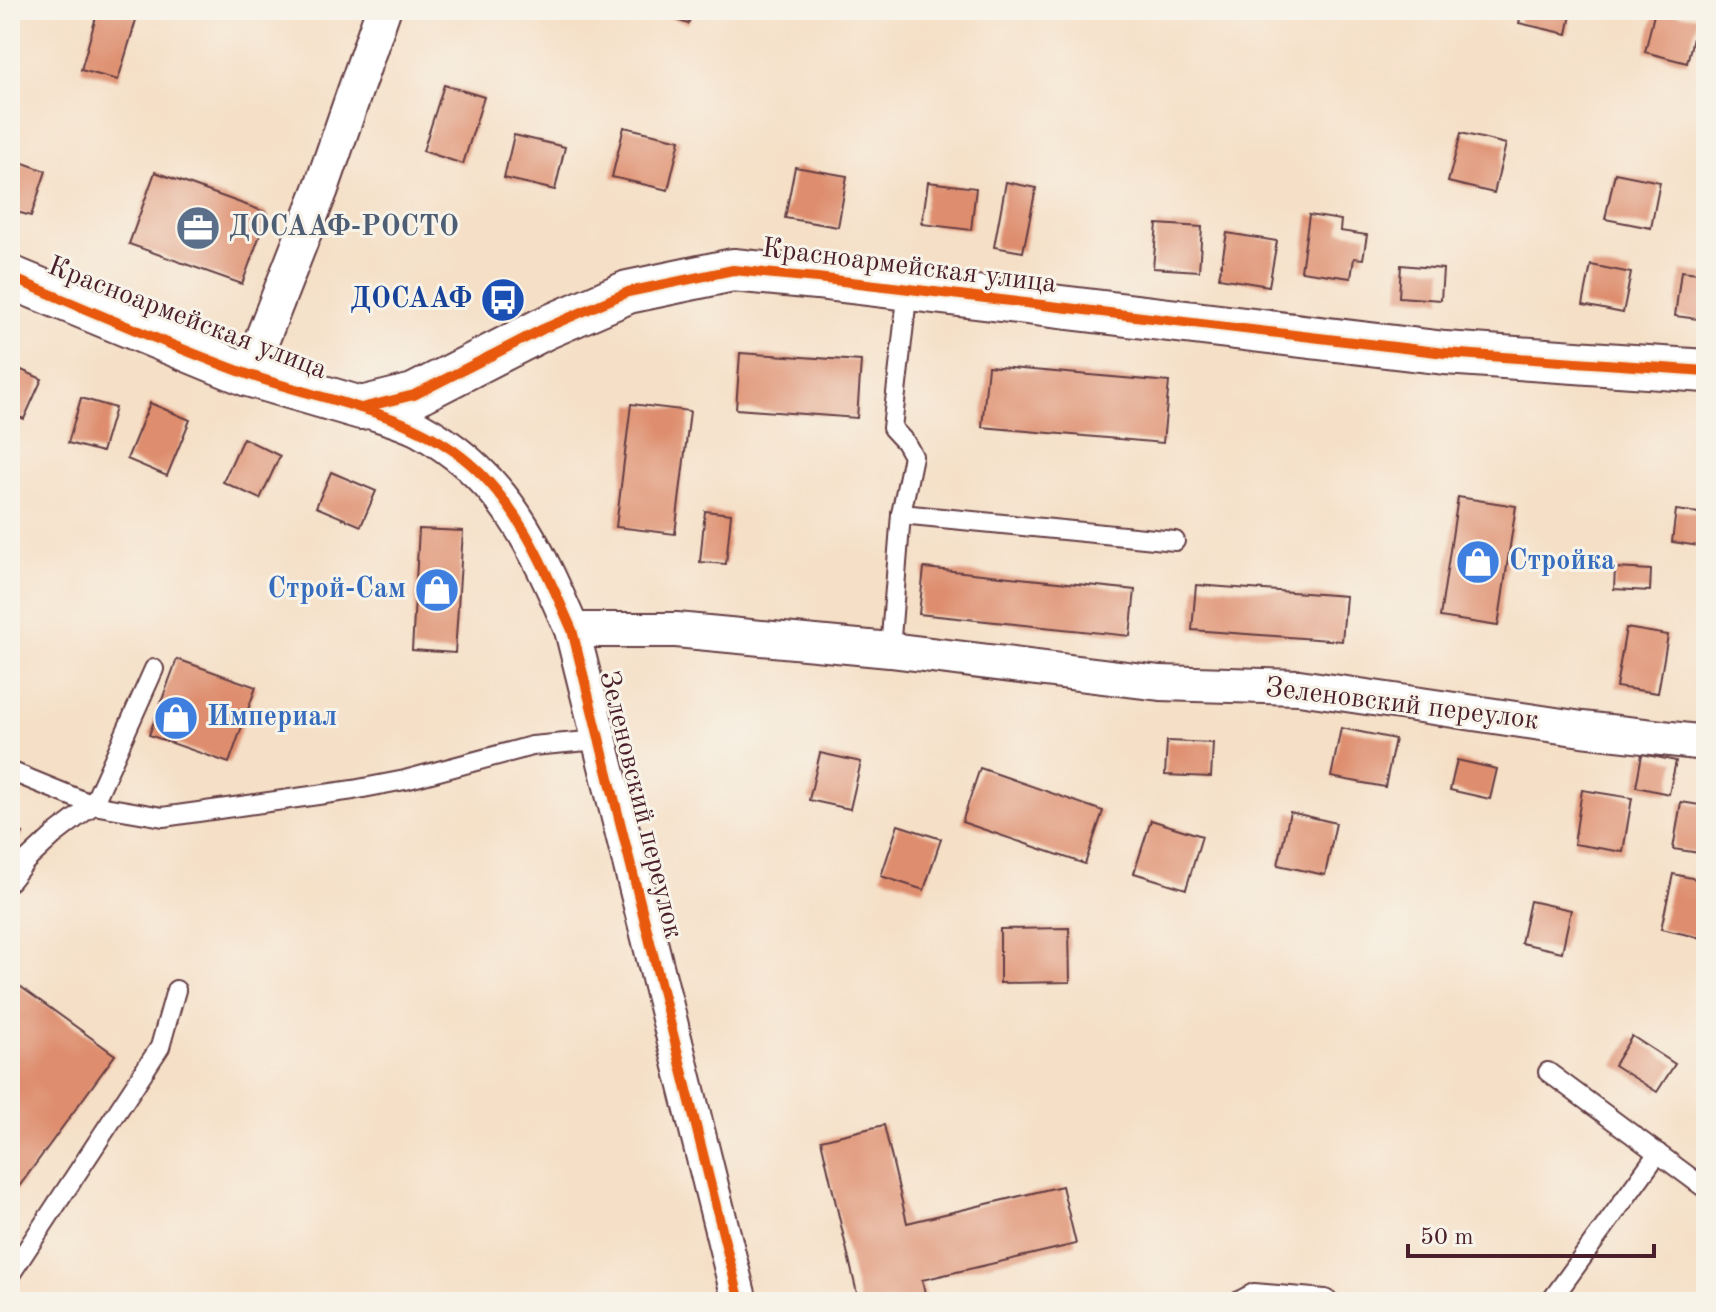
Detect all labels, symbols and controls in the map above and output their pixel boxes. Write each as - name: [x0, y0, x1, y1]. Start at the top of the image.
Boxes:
- office icon: ДОСААФ-РОСТО: [174, 204, 222, 252]
- place label: ДОСААФ-РОСТО: [229, 213, 459, 242]
- street label: Красноармейская улица: [760, 235, 1058, 299]
- street label: Красноармейская улица: [43, 253, 331, 385]
- bus stop icon: ДОСААФ: [479, 276, 527, 324]
- place label: ДОСААФ: [350, 285, 472, 314]
- shop icon: Стройка: [1454, 538, 1502, 586]
- place label: Стройка: [1509, 547, 1615, 576]
- shop icon: Строй-Сам: [413, 566, 461, 614]
- place label: Строй-Сам: [268, 575, 406, 604]
- street label: Зеленовский переулок: [593, 668, 687, 942]
- street label: Зеленовский переулок: [1264, 674, 1540, 736]
- shop icon: Империал: [152, 694, 200, 742]
- place label: Империал: [207, 704, 337, 732]
- scale bar: [1408, 1208, 1654, 1258]
- text: 50 m: [1420, 1226, 1474, 1250]

